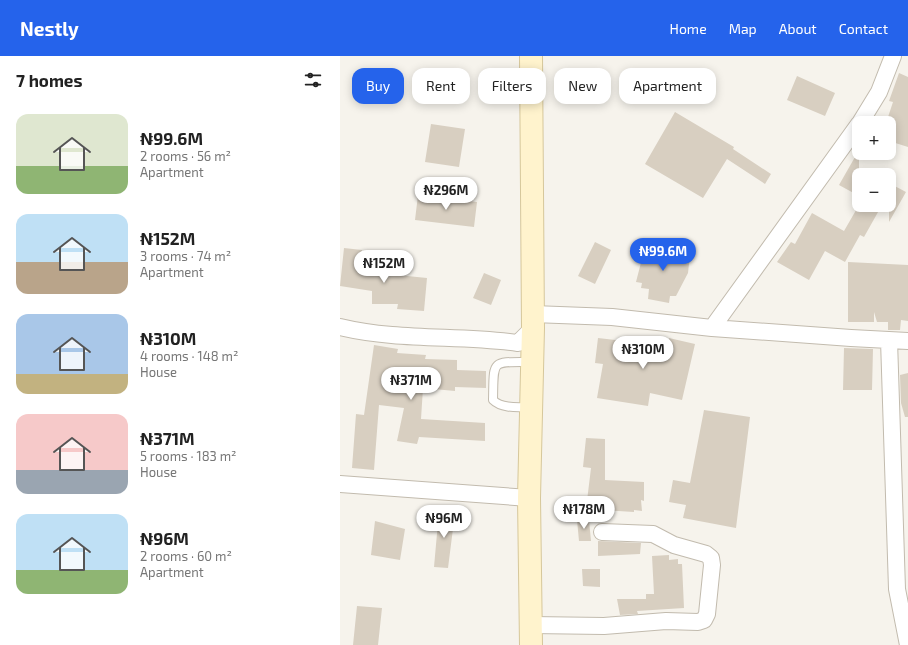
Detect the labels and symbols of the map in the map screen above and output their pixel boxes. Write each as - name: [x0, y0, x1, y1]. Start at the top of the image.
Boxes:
- pin: ₦296M: [418, 177, 474, 211]
- pin: ₦99.6M: [630, 238, 696, 272]
- pin: ₦152M: [356, 250, 412, 284]
- pin: ₦310M: [615, 336, 671, 370]
- pin: ₦371M: [383, 367, 439, 401]
- pin: ₦178M: [556, 496, 612, 530]
- pin: ₦96M: [420, 505, 468, 539]

